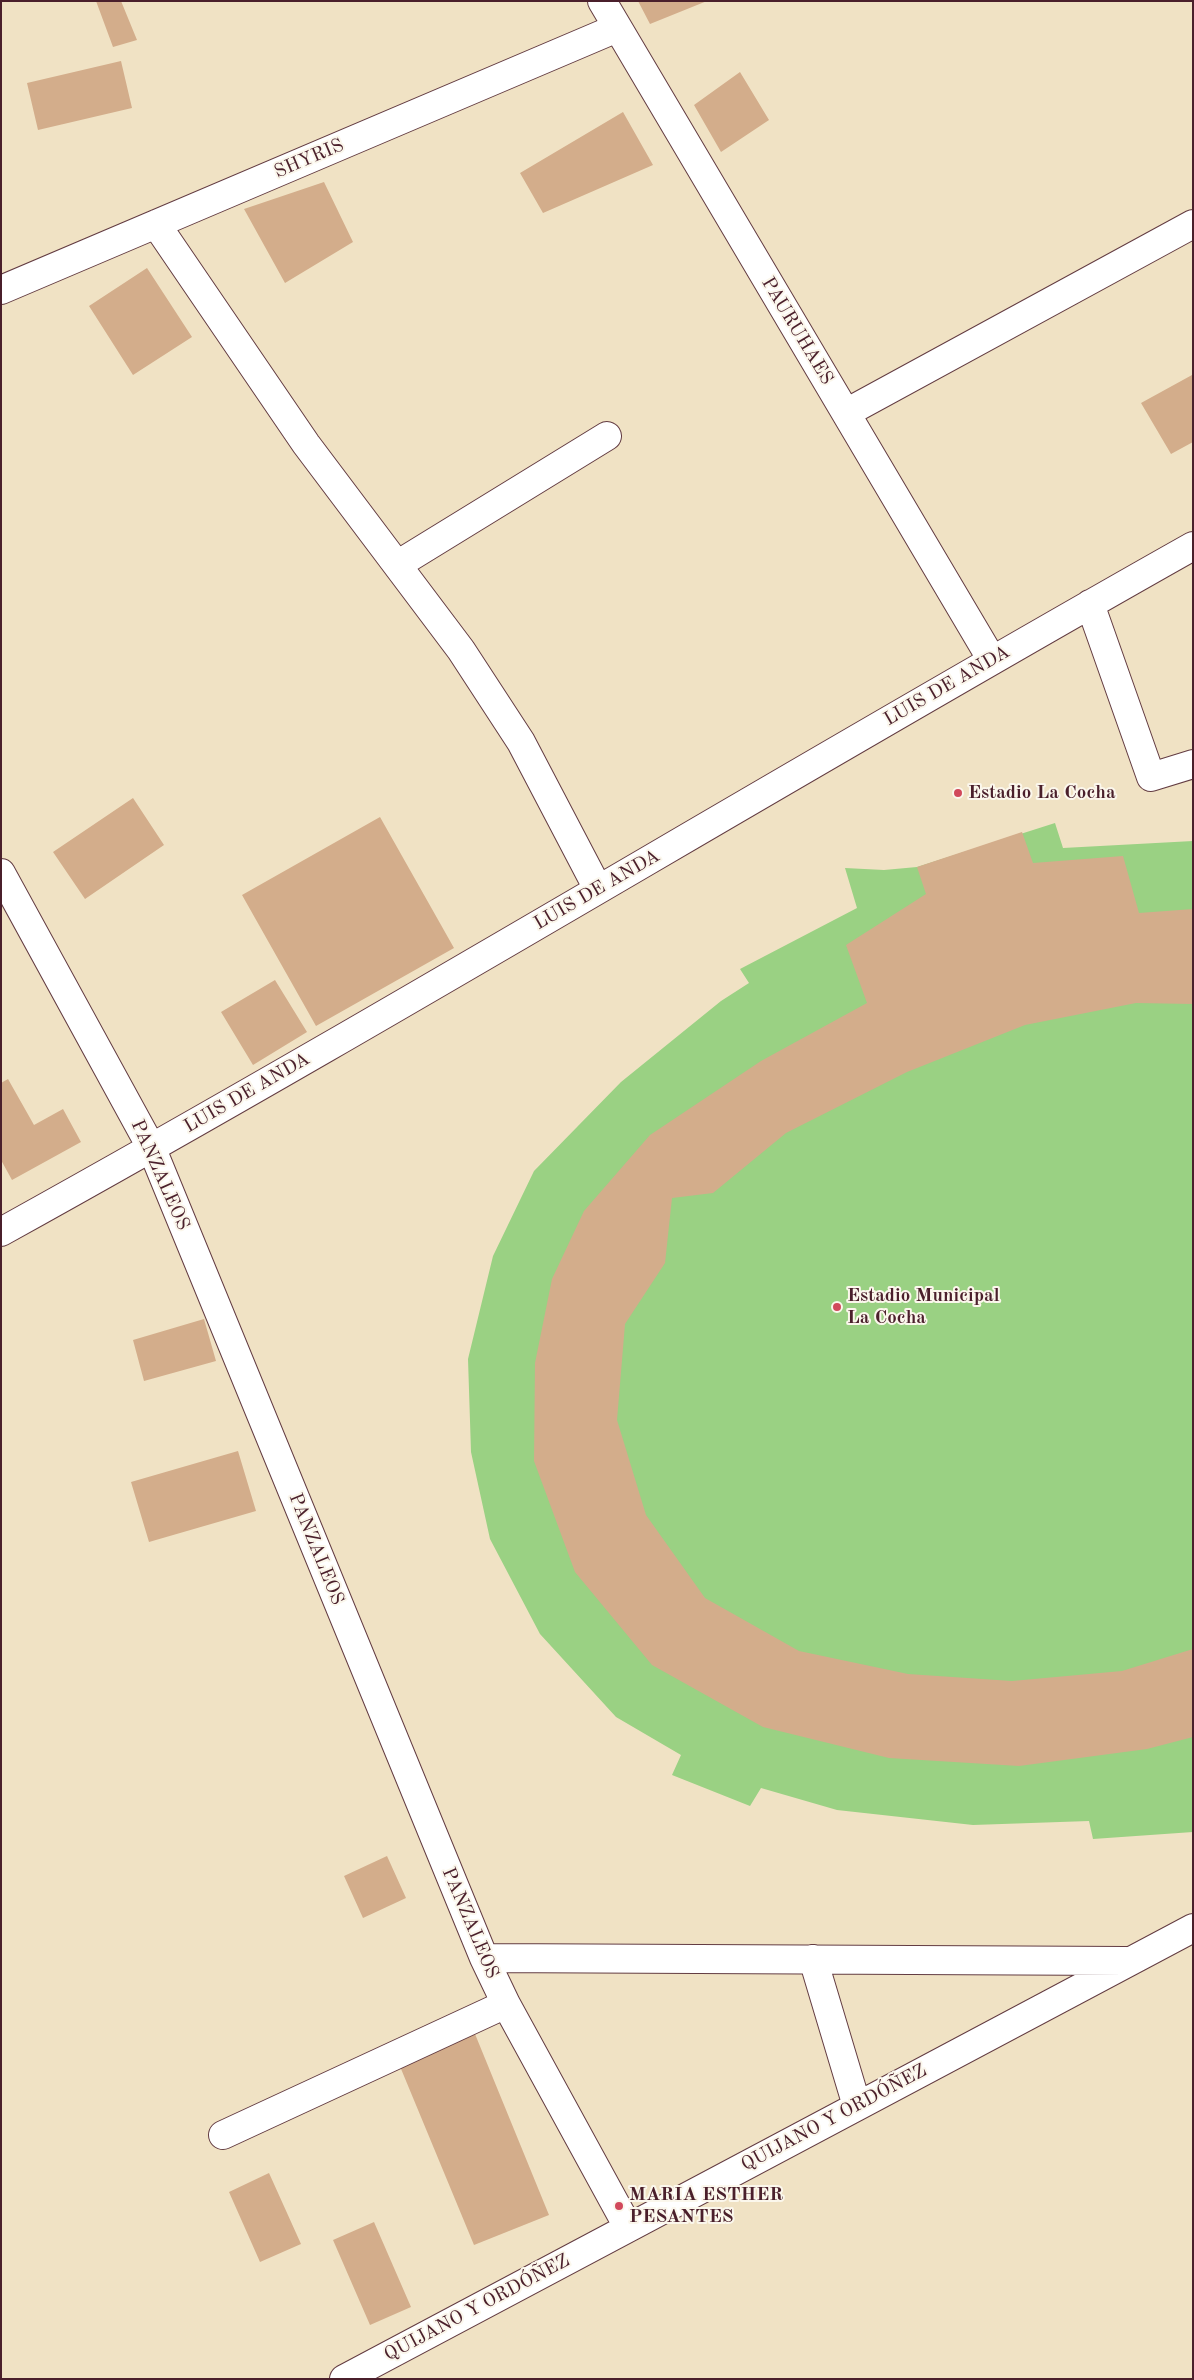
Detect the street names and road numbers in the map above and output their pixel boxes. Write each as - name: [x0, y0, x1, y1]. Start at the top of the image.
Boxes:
- street label: SHYRIS: [271, 134, 347, 184]
- street label: PAURUHAES: [756, 273, 838, 389]
- street label: LUIS DE ANDA: [880, 641, 1014, 731]
- street label: LUIS DE ANDA: [530, 845, 664, 935]
- street label: LUIS DE ANDA: [180, 1048, 314, 1138]
- street label: PANZALEOS: [125, 1116, 195, 1234]
- street label: PANZALEOS: [283, 1490, 349, 1608]
- street label: PANZALEOS: [436, 1864, 504, 1982]
- street label: QUIJANO Y ORDÓÑEZ: [737, 2059, 931, 2177]
- street label: QUIJANO Y ORDÓÑEZ: [380, 2249, 574, 2367]

